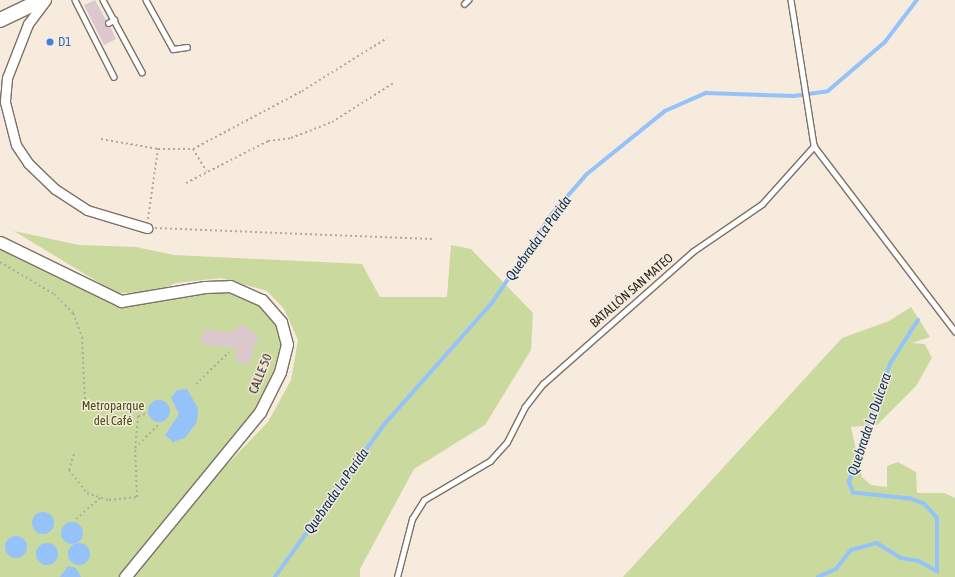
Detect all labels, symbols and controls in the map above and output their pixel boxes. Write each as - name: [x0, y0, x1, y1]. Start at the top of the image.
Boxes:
- place label: D1: [58, 34, 71, 50]
- marker: D1: [45, 37, 55, 47]
- water label: Quebrada La Parida: [502, 192, 574, 284]
- street label: BATALLÓN SAN MATEO: [587, 251, 677, 331]
- street label: CALLE 50: [246, 352, 276, 396]
- water label: Quebrada La Dulcera: [844, 371, 894, 477]
- park label: Metroparque del Café: [82, 399, 144, 430]
- water label: Quebrada La Parida: [300, 445, 372, 537]

